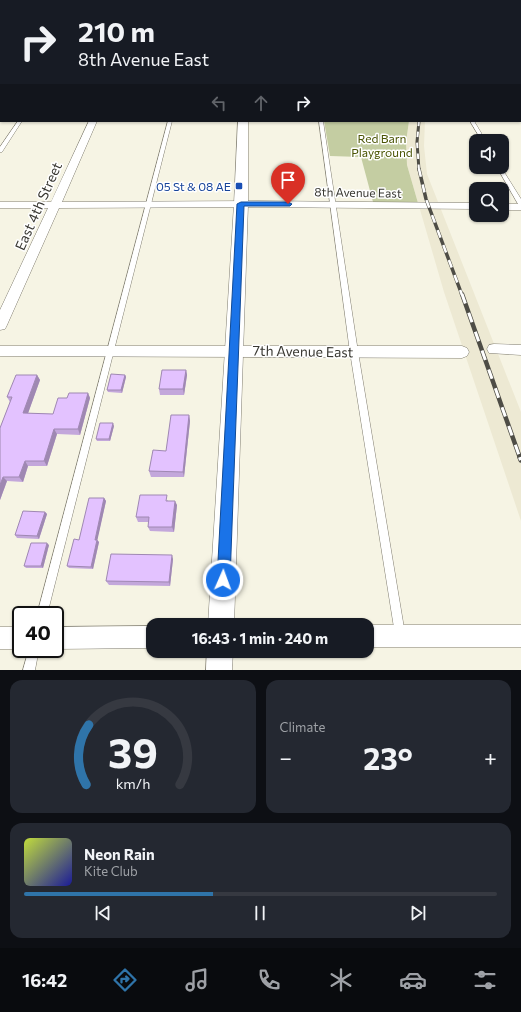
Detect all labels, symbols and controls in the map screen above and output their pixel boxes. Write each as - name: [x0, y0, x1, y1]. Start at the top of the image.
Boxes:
- text: 210 m: [78, 14, 155, 48]
- icon: right: [12, 16, 64, 68]
- text: 8th Avenue East: [78, 48, 209, 70]
- icon: left: [208, 92, 230, 114]
- icon: ahead: [250, 92, 272, 114]
- icon: right: [292, 92, 314, 114]
- park label: Red Barn Playground: [351, 131, 413, 159]
- map controls: [469, 134, 509, 222]
- button: sound: [469, 134, 509, 174]
- street label: East 4th Street: [11, 159, 65, 253]
- pin: [271, 163, 305, 204]
- icon: arrive: [277, 169, 299, 191]
- place label: 05 St & 08 AE: [156, 179, 231, 193]
- marker: 05 St & 08 AE: [234, 181, 244, 191]
- button: search: [469, 182, 509, 222]
- street label: 8th Avenue East: [314, 184, 402, 200]
- street label: 7th Avenue East: [252, 342, 354, 360]
- position arrow: [202, 559, 244, 601]
- speed limit sign: 40: [12, 606, 64, 658]
- text: 16:43 · 1 min · 240 m: [192, 629, 328, 647]
- text: Climate: [280, 719, 325, 735]
- text: 39: [108, 725, 158, 776]
- text: 23°: [363, 739, 413, 776]
- text: −: [280, 744, 292, 771]
- text: +: [484, 744, 497, 771]
- text: km/h: [115, 773, 150, 791]
- text: Neon Rain: [84, 845, 155, 863]
- text: Kite Club: [84, 863, 138, 879]
- icon: previous: [92, 902, 114, 924]
- icon: pause: [249, 902, 271, 924]
- icon: next: [407, 902, 429, 924]
- icon: directions: [111, 966, 139, 994]
- icon: music: [183, 966, 211, 994]
- icon: phone: [255, 966, 283, 994]
- icon: climate: [327, 966, 355, 994]
- icon: car: [399, 966, 427, 994]
- icon: filters: [471, 966, 499, 994]
- text: 16:42: [22, 969, 67, 991]

